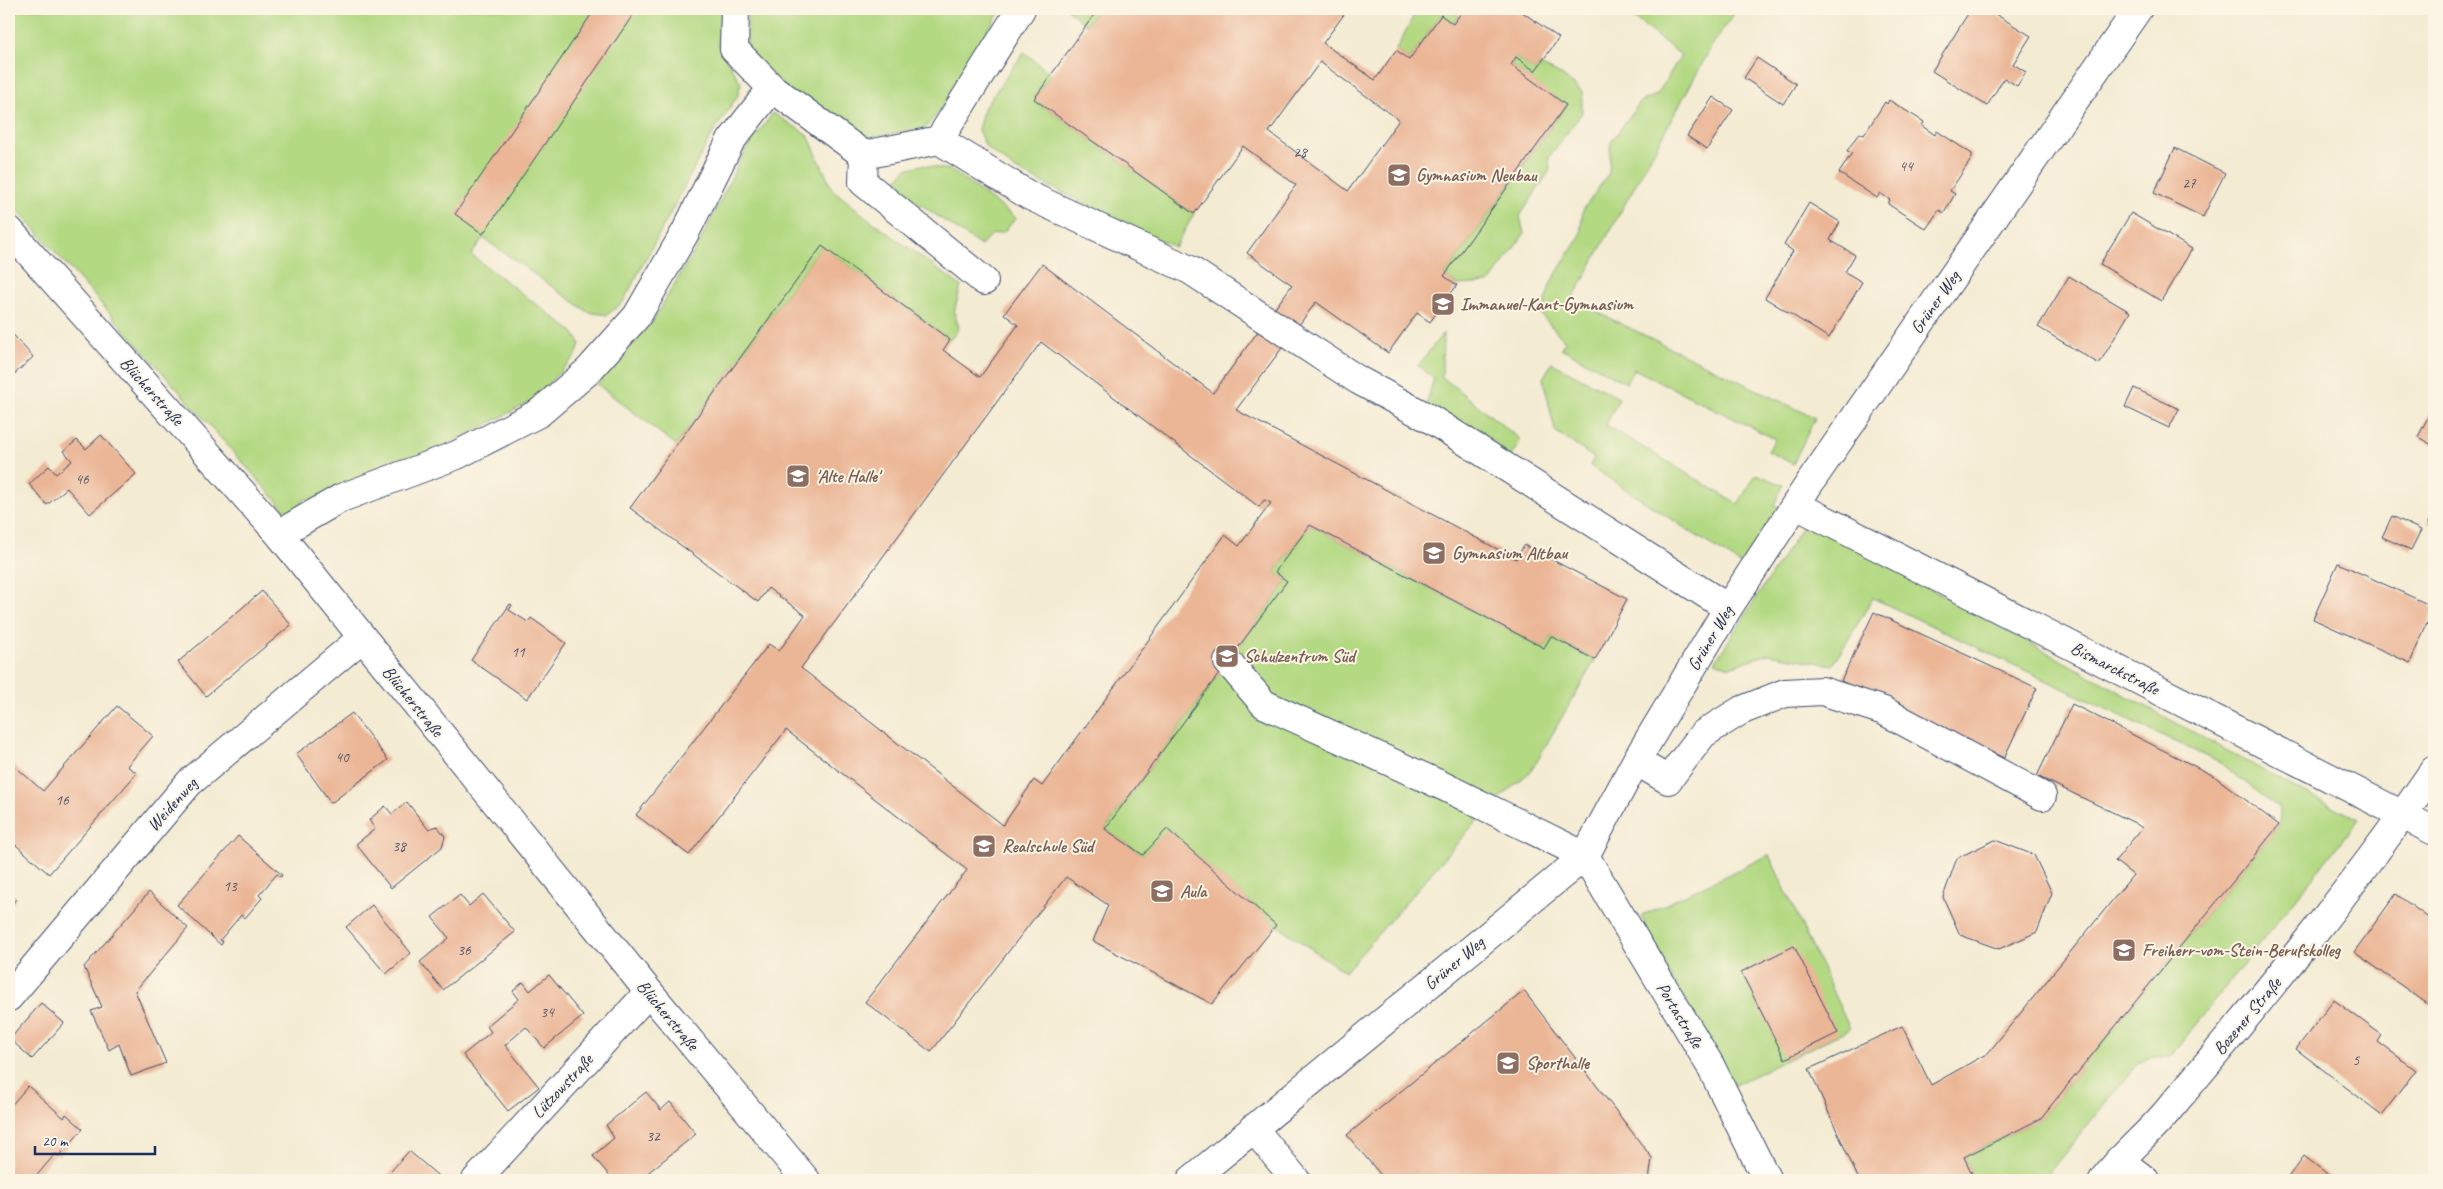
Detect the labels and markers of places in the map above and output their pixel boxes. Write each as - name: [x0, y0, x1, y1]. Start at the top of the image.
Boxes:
- school or university icon: Gymnasium Neubau: [1386, 162, 1412, 188]
- place label: Gymnasium Neubau: [1416, 164, 1538, 186]
- school or university icon: Immanuel-Kant-Gymnasium: [1430, 291, 1456, 317]
- place label: Immanuel-Kant-Gymnasium: [1460, 293, 1634, 315]
- school or university icon: 'Alte Halle': [785, 463, 811, 489]
- place label: 'Alte Halle': [816, 465, 883, 487]
- school or university icon: Gymnasium Altbau: [1421, 540, 1447, 566]
- place label: Gymnasium Altbau: [1452, 542, 1570, 564]
- school or university icon: Schulzentrum Süd: [1214, 643, 1240, 669]
- place label: Schulzentrum Süd: [1244, 645, 1357, 667]
- school or university icon: Realschule Süd: [971, 833, 997, 859]
- place label: Realschule Süd: [1002, 835, 1096, 857]
- school or university icon: Aula: [1149, 878, 1175, 904]
- place label: Aula: [1180, 880, 1208, 902]
- school or university icon: Freiherr-vom-Stein-Berufskolleg: [2111, 937, 2137, 963]
- place label: Freiherr-vom-Stein-Berufskolleg: [2142, 939, 2342, 961]
- school or university icon: Sporthalle: [1495, 1050, 1521, 1076]
- place label: Sporthalle: [1526, 1052, 1591, 1074]

